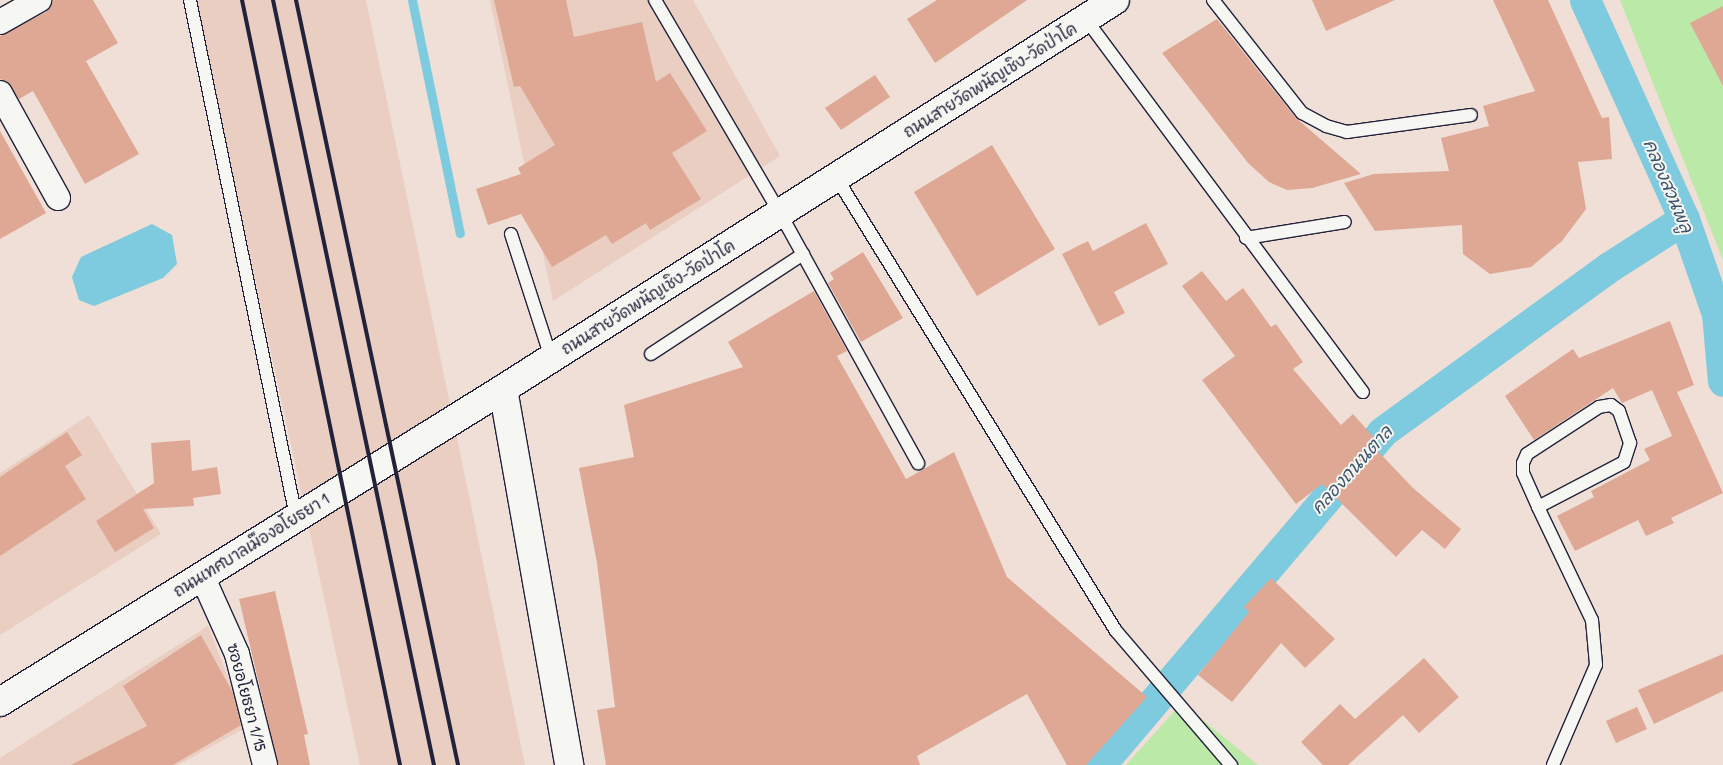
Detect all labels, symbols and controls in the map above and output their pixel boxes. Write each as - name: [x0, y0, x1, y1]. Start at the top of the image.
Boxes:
- street label: ถนนสายวัดพนัญเชิง-วัดป่าโค: [900, 19, 1080, 141]
- water label: คลองสวนพลู: [1639, 136, 1697, 236]
- street label: ถนนสายวัดพนัญเชิง-วัดป่าโค: [558, 236, 738, 358]
- water label: คลองถนนตาล: [1307, 422, 1397, 518]
- street label: ถนนเทศบาลเมืองอโยธยา 1: [170, 489, 332, 601]
- street label: ซอยอโยธยา 1/15: [223, 641, 271, 753]

